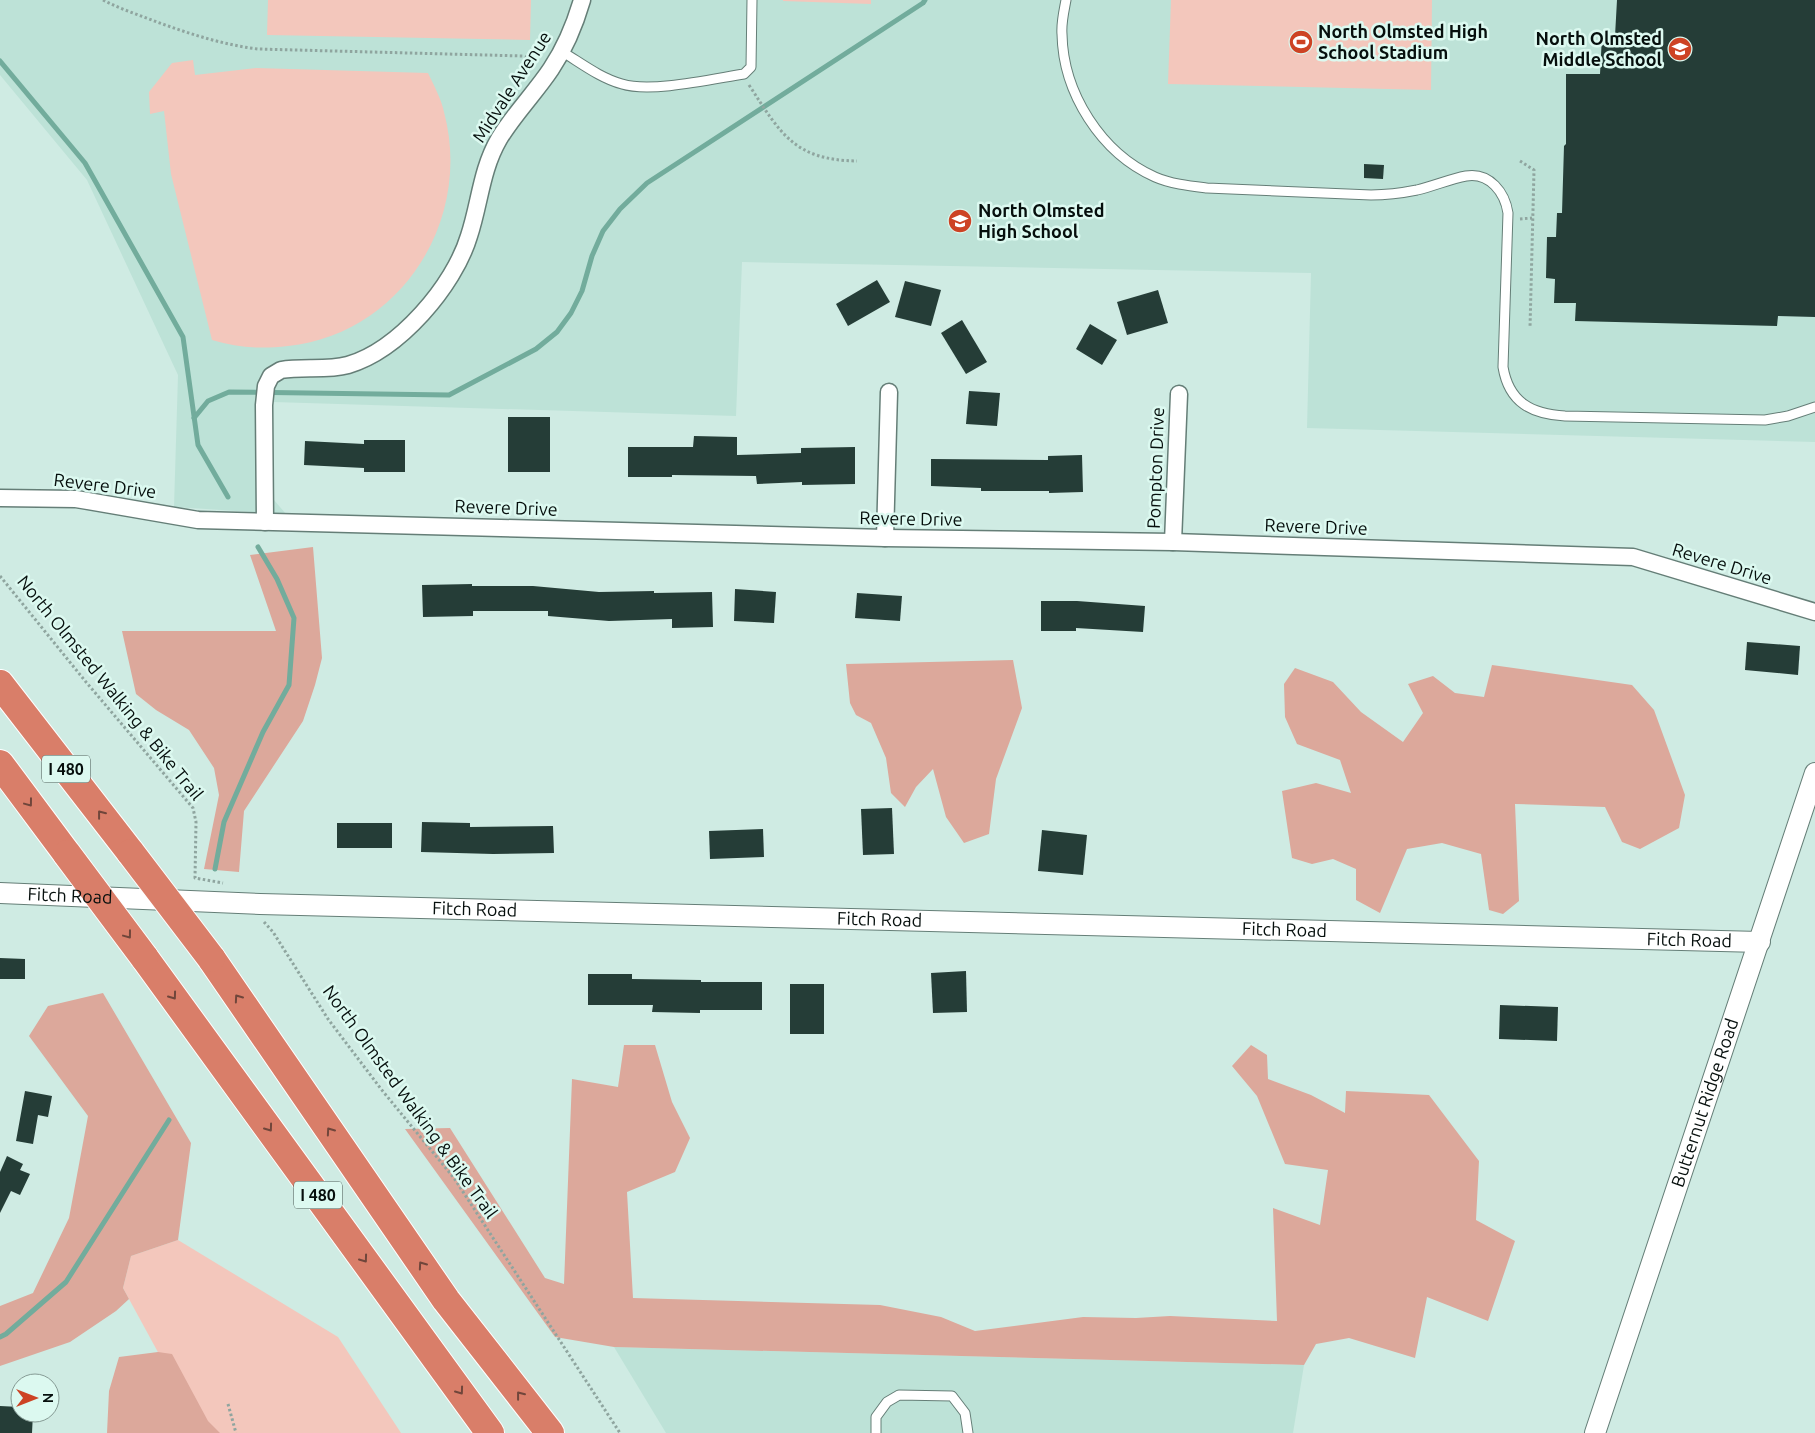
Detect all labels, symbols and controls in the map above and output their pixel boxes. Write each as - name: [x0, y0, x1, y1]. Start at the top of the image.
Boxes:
- place label: North Olmsted High School Stadium: [1318, 21, 1488, 62]
- street label: Midvale Avenue: [468, 27, 554, 146]
- place label: North Olmsted Middle School: [1536, 28, 1663, 69]
- sports icon: North Olmsted High School Stadium: [1288, 29, 1314, 55]
- school or university icon: North Olmsted Middle School: [1667, 36, 1693, 62]
- place label: North Olmsted High School: [978, 200, 1104, 241]
- school or university icon: North Olmsted High School: [947, 208, 973, 234]
- street label: Pompton Drive: [1143, 407, 1167, 529]
- street label: Revere Drive: [53, 469, 158, 501]
- street label: Revere Drive: [454, 495, 558, 519]
- street label: Revere Drive: [859, 507, 963, 529]
- street label: Revere Drive: [1264, 514, 1368, 538]
- street label: Revere Drive: [1670, 538, 1775, 588]
- street label: North Olmsted Walking & Bike Trail: [14, 571, 208, 804]
- road number: I 480: [42, 756, 90, 782]
- one-way arrow: [24, 797, 32, 806]
- one-way arrow: [98, 811, 107, 820]
- street label: Fitch Road: [27, 883, 113, 907]
- street label: Fitch Road: [432, 897, 518, 920]
- street label: Fitch Road: [837, 908, 922, 930]
- street label: Fitch Road: [1242, 918, 1327, 940]
- street label: Fitch Road: [1647, 928, 1732, 950]
- one-way arrow: [122, 929, 131, 939]
- street label: North Olmsted Walking & Bike Trail: [320, 981, 502, 1222]
- one-way arrow: [167, 990, 176, 1000]
- one-way arrow: [235, 994, 244, 1003]
- street label: Butternut Ridge Road: [1667, 1016, 1741, 1189]
- one-way arrow: [263, 1122, 272, 1132]
- one-way arrow: [327, 1128, 336, 1137]
- road number: I 480: [294, 1182, 342, 1208]
- one-way arrow: [359, 1253, 367, 1262]
- one-way arrow: [419, 1261, 428, 1271]
- north arrow: [10, 1373, 60, 1423]
- one-way arrow: [454, 1385, 463, 1394]
- one-way arrow: [517, 1391, 526, 1400]
- text: N: [40, 1393, 56, 1403]

